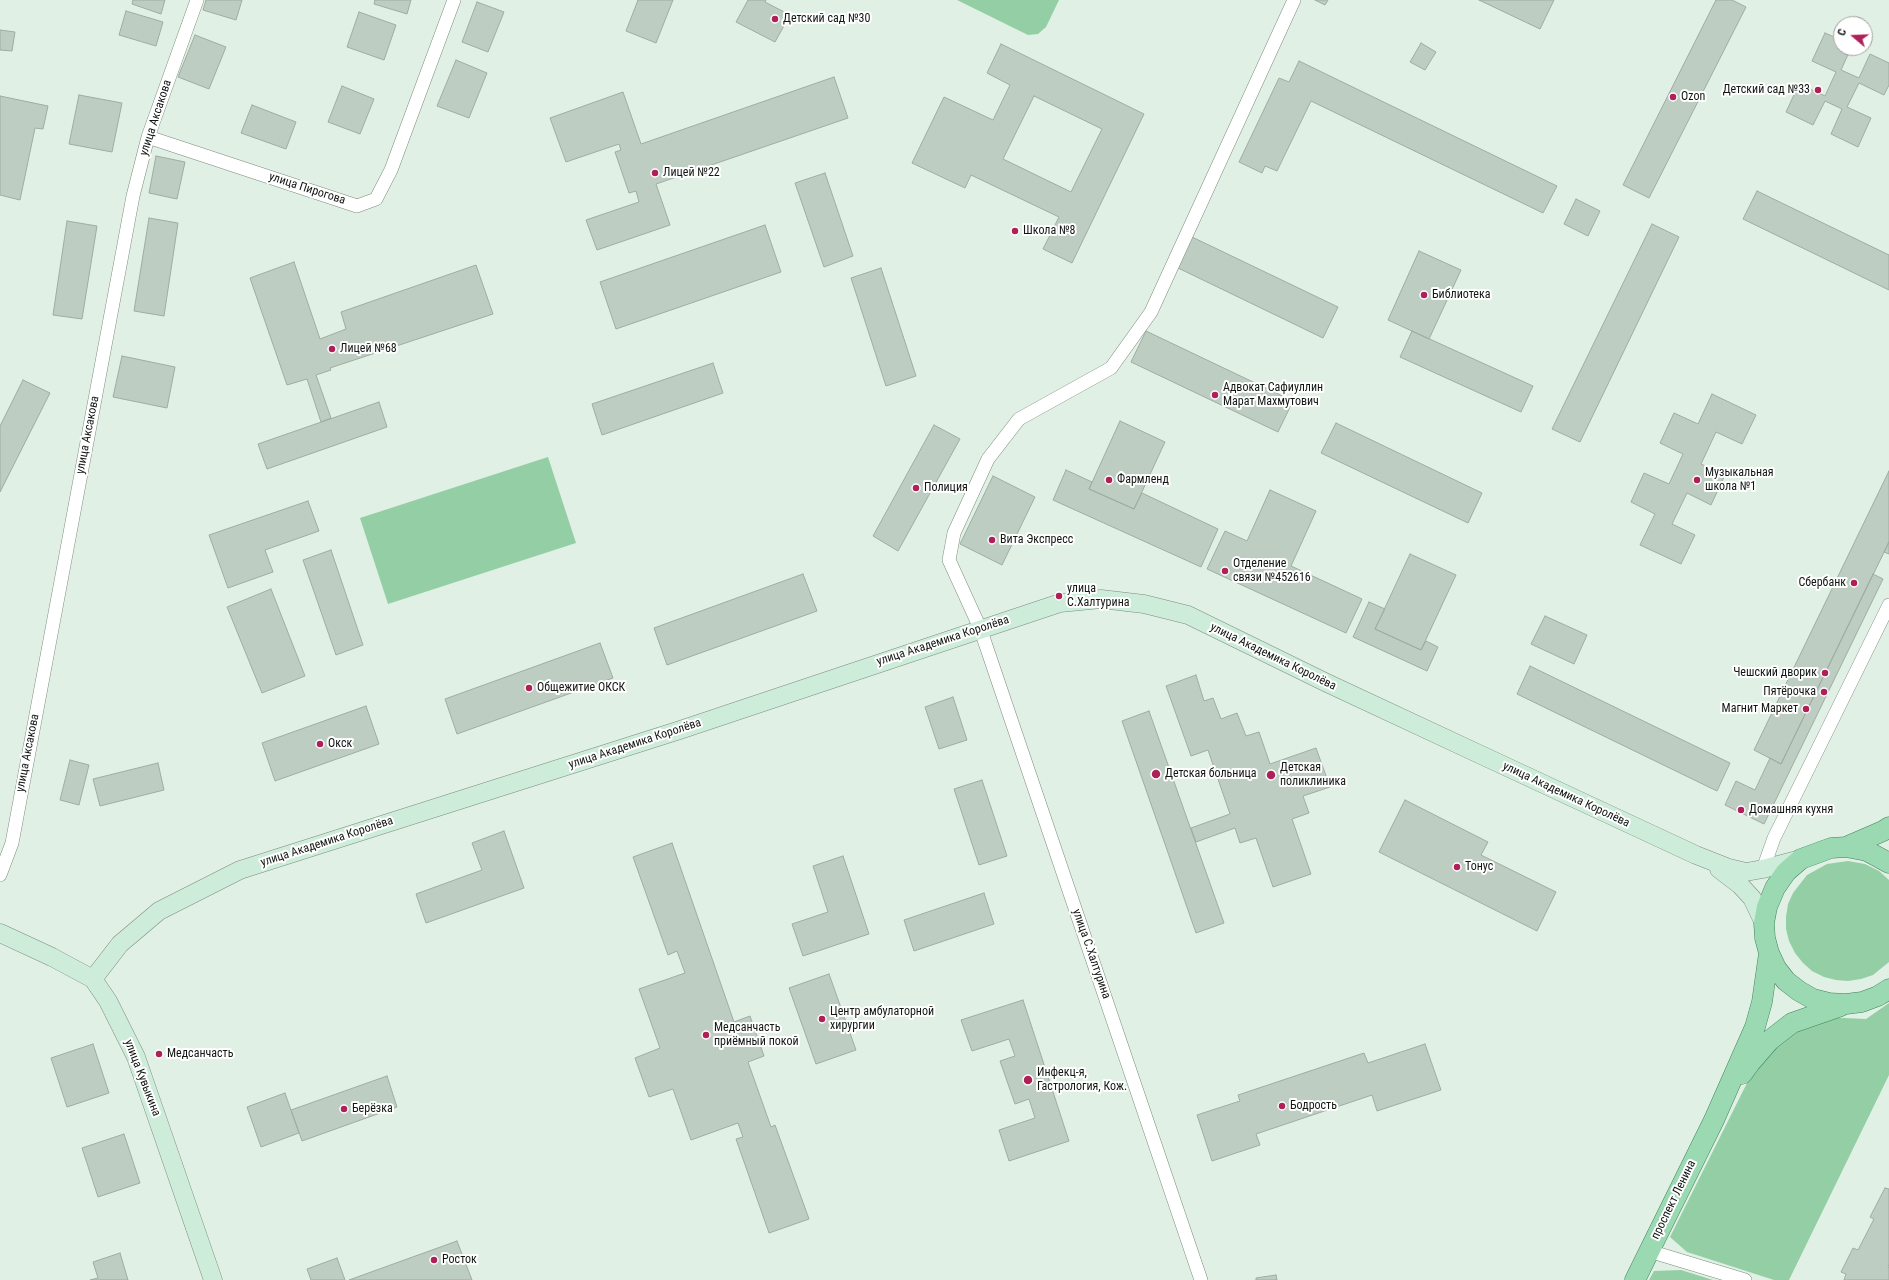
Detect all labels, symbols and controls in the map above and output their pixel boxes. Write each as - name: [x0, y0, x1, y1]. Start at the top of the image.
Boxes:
- place label: Детский сад №30: [783, 12, 870, 26]
- marker: Детский сад №30: [770, 14, 780, 24]
- north arrow: [1833, 16, 1873, 56]
- text: С: [1835, 27, 1849, 37]
- street label: улица Аксакова: [137, 78, 175, 158]
- place label: Детский сад №33: [1723, 83, 1810, 97]
- marker: Детский сад №33: [1813, 85, 1823, 95]
- place label: Ozon: [1681, 90, 1705, 104]
- marker: Ozon: [1668, 92, 1678, 102]
- place label: Лицей №22: [663, 166, 720, 180]
- marker: Лицей №22: [650, 168, 660, 178]
- street label: улица Пирогова: [267, 170, 347, 208]
- place label: Школа №8: [1023, 224, 1076, 238]
- marker: Школа №8: [1010, 226, 1020, 236]
- place label: Библиотека: [1432, 288, 1490, 302]
- marker: Библиотека: [1419, 290, 1429, 300]
- place label: Лицей №68: [340, 342, 397, 356]
- marker: Лицей №68: [327, 344, 337, 354]
- place label: Адвокат Сафиуллин Марат Махмутович: [1223, 381, 1323, 409]
- marker: Адвокат Сафиуллин Марат Махмутович: [1210, 390, 1220, 400]
- street label: улица Аксакова: [73, 395, 103, 475]
- place label: Музыкальная школа №1: [1705, 466, 1774, 494]
- place label: Фармленд: [1117, 473, 1169, 487]
- marker: Фармленд: [1104, 475, 1114, 485]
- marker: Музыкальная школа №1: [1692, 475, 1702, 485]
- place label: Полиция: [924, 481, 968, 495]
- marker: Полиция: [911, 483, 921, 493]
- place label: Вита Экспресс: [1000, 533, 1073, 547]
- marker: Вита Экспресс: [987, 535, 997, 545]
- place label: Отделение связи №452616: [1233, 557, 1311, 585]
- marker: Отделение связи №452616: [1220, 566, 1230, 576]
- place label: Сбербанк: [1798, 576, 1846, 590]
- marker: Сбербанк: [1849, 578, 1859, 588]
- place label: улица С.Халтурина: [1067, 582, 1130, 610]
- marker: улица С.Халтурина: [1054, 591, 1064, 601]
- street label: улица Академика Королёва: [875, 613, 1011, 669]
- street label: улица Академика Королёва: [1208, 620, 1338, 694]
- place label: Чешский дворик: [1733, 666, 1817, 680]
- marker: Чешский дворик: [1820, 668, 1830, 678]
- place label: Общежитие ОКСК: [537, 681, 625, 695]
- marker: Общежитие ОКСК: [524, 683, 534, 693]
- place label: Пятёрочка: [1763, 685, 1816, 699]
- marker: Пятёрочка: [1819, 687, 1829, 697]
- place label: Магнит Маркет: [1722, 702, 1798, 716]
- marker: Магнит Маркет: [1801, 704, 1811, 714]
- street label: улица Аксакова: [13, 713, 43, 793]
- street label: улица Академика Королёва: [567, 716, 703, 772]
- place label: Окск: [328, 737, 352, 751]
- marker: Окск: [315, 739, 325, 749]
- street label: улица Академика Королёва: [1500, 759, 1632, 831]
- place label: Детская поликлиника: [1280, 761, 1346, 789]
- place label: Детская больница: [1165, 767, 1257, 781]
- marker: Детская больница: [1150, 768, 1162, 780]
- marker: Детская поликлиника: [1265, 769, 1277, 781]
- place label: Домашняя кухня: [1749, 803, 1833, 817]
- marker: Домашняя кухня: [1736, 805, 1746, 815]
- street label: улица Академика Королёва: [259, 814, 395, 870]
- place label: Тонус: [1465, 860, 1493, 874]
- marker: Тонус: [1452, 862, 1462, 872]
- street label: улица С.Халтурина: [1069, 907, 1113, 1001]
- place label: Центр амбулаторной хирургии: [830, 1005, 934, 1033]
- marker: Центр амбулаторной хирургии: [817, 1014, 827, 1024]
- place label: Медсанчасть приёмный покой: [714, 1021, 799, 1049]
- marker: Медсанчасть приёмный покой: [701, 1030, 711, 1040]
- street label: улица Кувыкина: [121, 1038, 163, 1118]
- place label: Медсанчасть: [167, 1047, 233, 1061]
- marker: Медсанчасть: [154, 1049, 164, 1059]
- place label: Инфекц-я, Гастрология, Кож.: [1037, 1066, 1127, 1094]
- marker: Инфекц-я, Гастрология, Кож.: [1022, 1074, 1034, 1086]
- place label: Бодрость: [1290, 1099, 1337, 1113]
- marker: Бодрость: [1277, 1101, 1287, 1111]
- place label: Берёзка: [352, 1102, 393, 1116]
- marker: Берёзка: [339, 1104, 349, 1114]
- street label: проспект Ленина: [1649, 1158, 1699, 1242]
- place label: Росток: [442, 1253, 477, 1267]
- marker: Росток: [429, 1255, 439, 1265]

